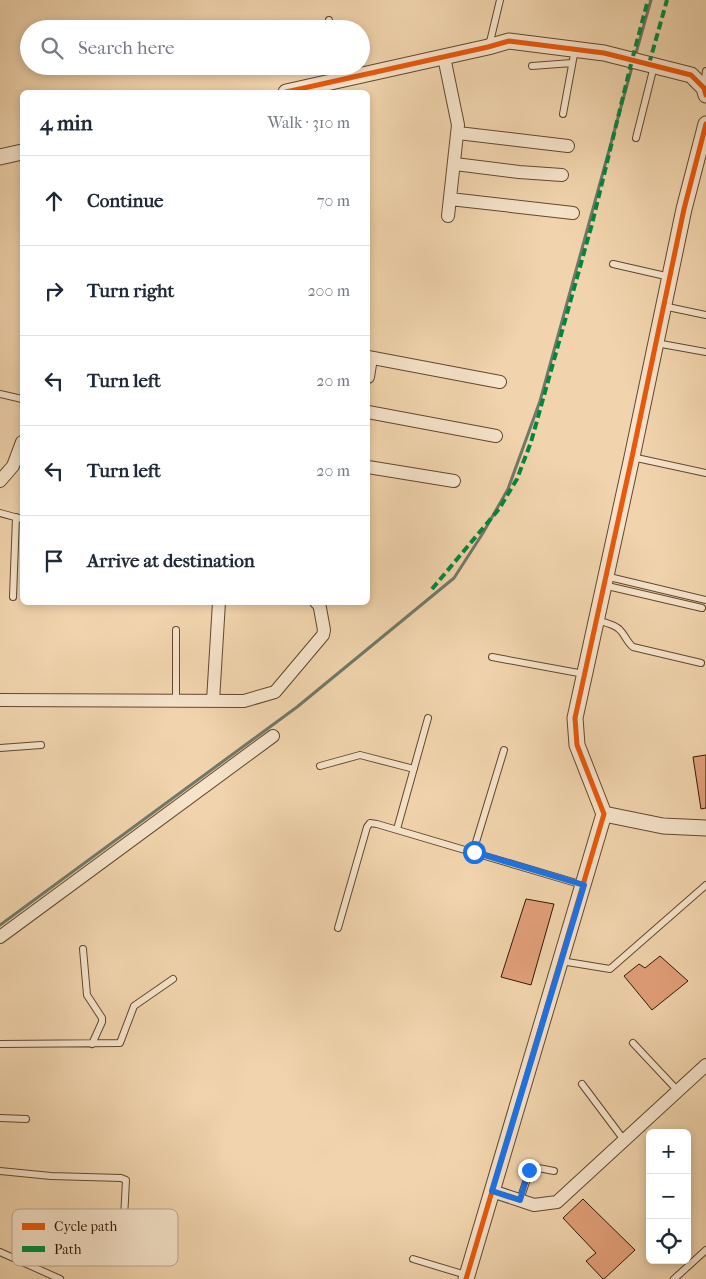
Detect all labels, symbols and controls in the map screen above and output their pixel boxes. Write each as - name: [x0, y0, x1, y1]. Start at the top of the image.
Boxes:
- search box: [20, 20, 370, 75]
- icon: search: [38, 34, 66, 62]
- text: Search here: [78, 37, 174, 59]
- text: 4 min: [40, 111, 93, 135]
- text: Walk · 310 m: [267, 113, 350, 132]
- icon: ahead: [40, 187, 68, 215]
- text: Continue: [87, 190, 163, 212]
- text: 70 m: [317, 191, 350, 210]
- icon: right: [40, 277, 68, 305]
- text: Turn right: [87, 280, 174, 302]
- text: 200 m: [307, 281, 350, 300]
- icon: left: [40, 367, 68, 395]
- text: Turn left: [87, 370, 161, 392]
- text: 20 m: [316, 371, 350, 390]
- icon: left: [40, 457, 68, 485]
- text: Turn left: [87, 460, 161, 482]
- text: 20 m: [316, 461, 350, 480]
- icon: arrive: [40, 547, 68, 575]
- text: Arrive at destination: [87, 550, 255, 572]
- route start: [463, 841, 486, 864]
- map controls: [646, 1129, 691, 1264]
- button: +: [646, 1129, 691, 1174]
- route end: [518, 1159, 541, 1182]
- button: −: [646, 1174, 691, 1219]
- legend: [12, 1209, 178, 1266]
- text: Cycle path: [54, 1218, 118, 1235]
- button: locate: [646, 1219, 691, 1264]
- text: Path: [54, 1241, 82, 1258]

